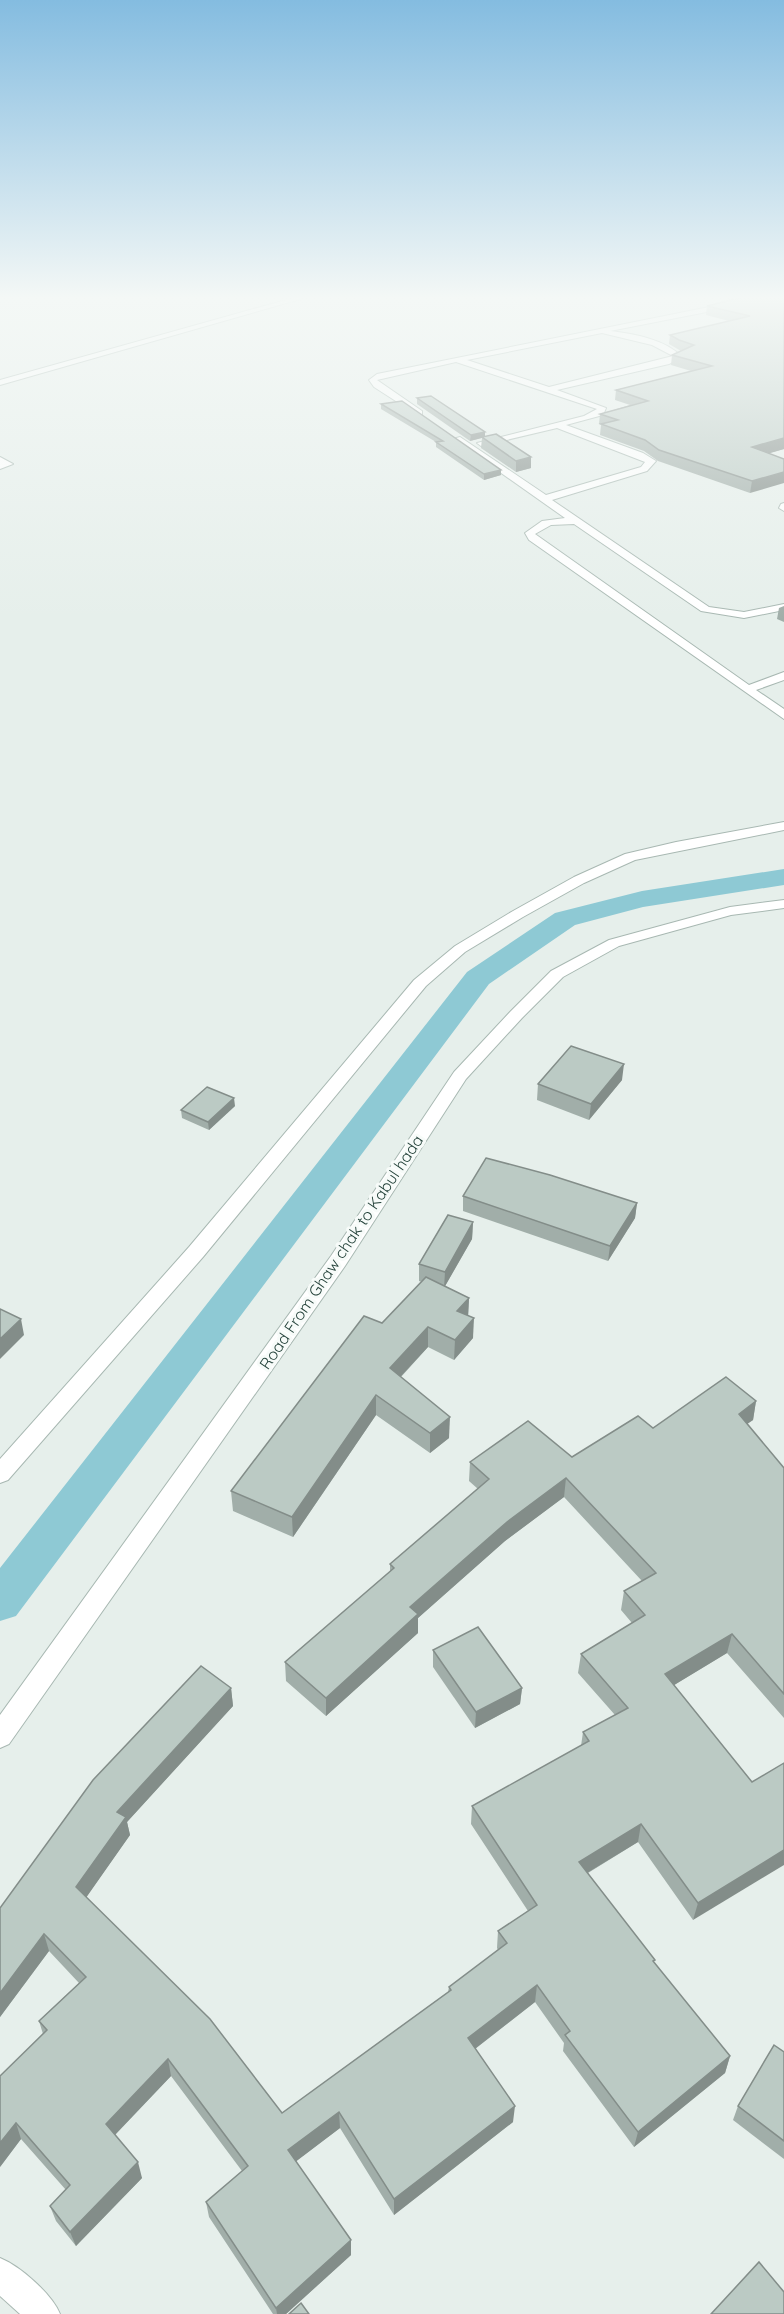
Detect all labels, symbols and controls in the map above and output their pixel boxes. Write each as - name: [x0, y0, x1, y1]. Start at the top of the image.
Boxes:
- street label: Road From Ghaw chak to Kabul hada: [255, 1131, 427, 1373]

